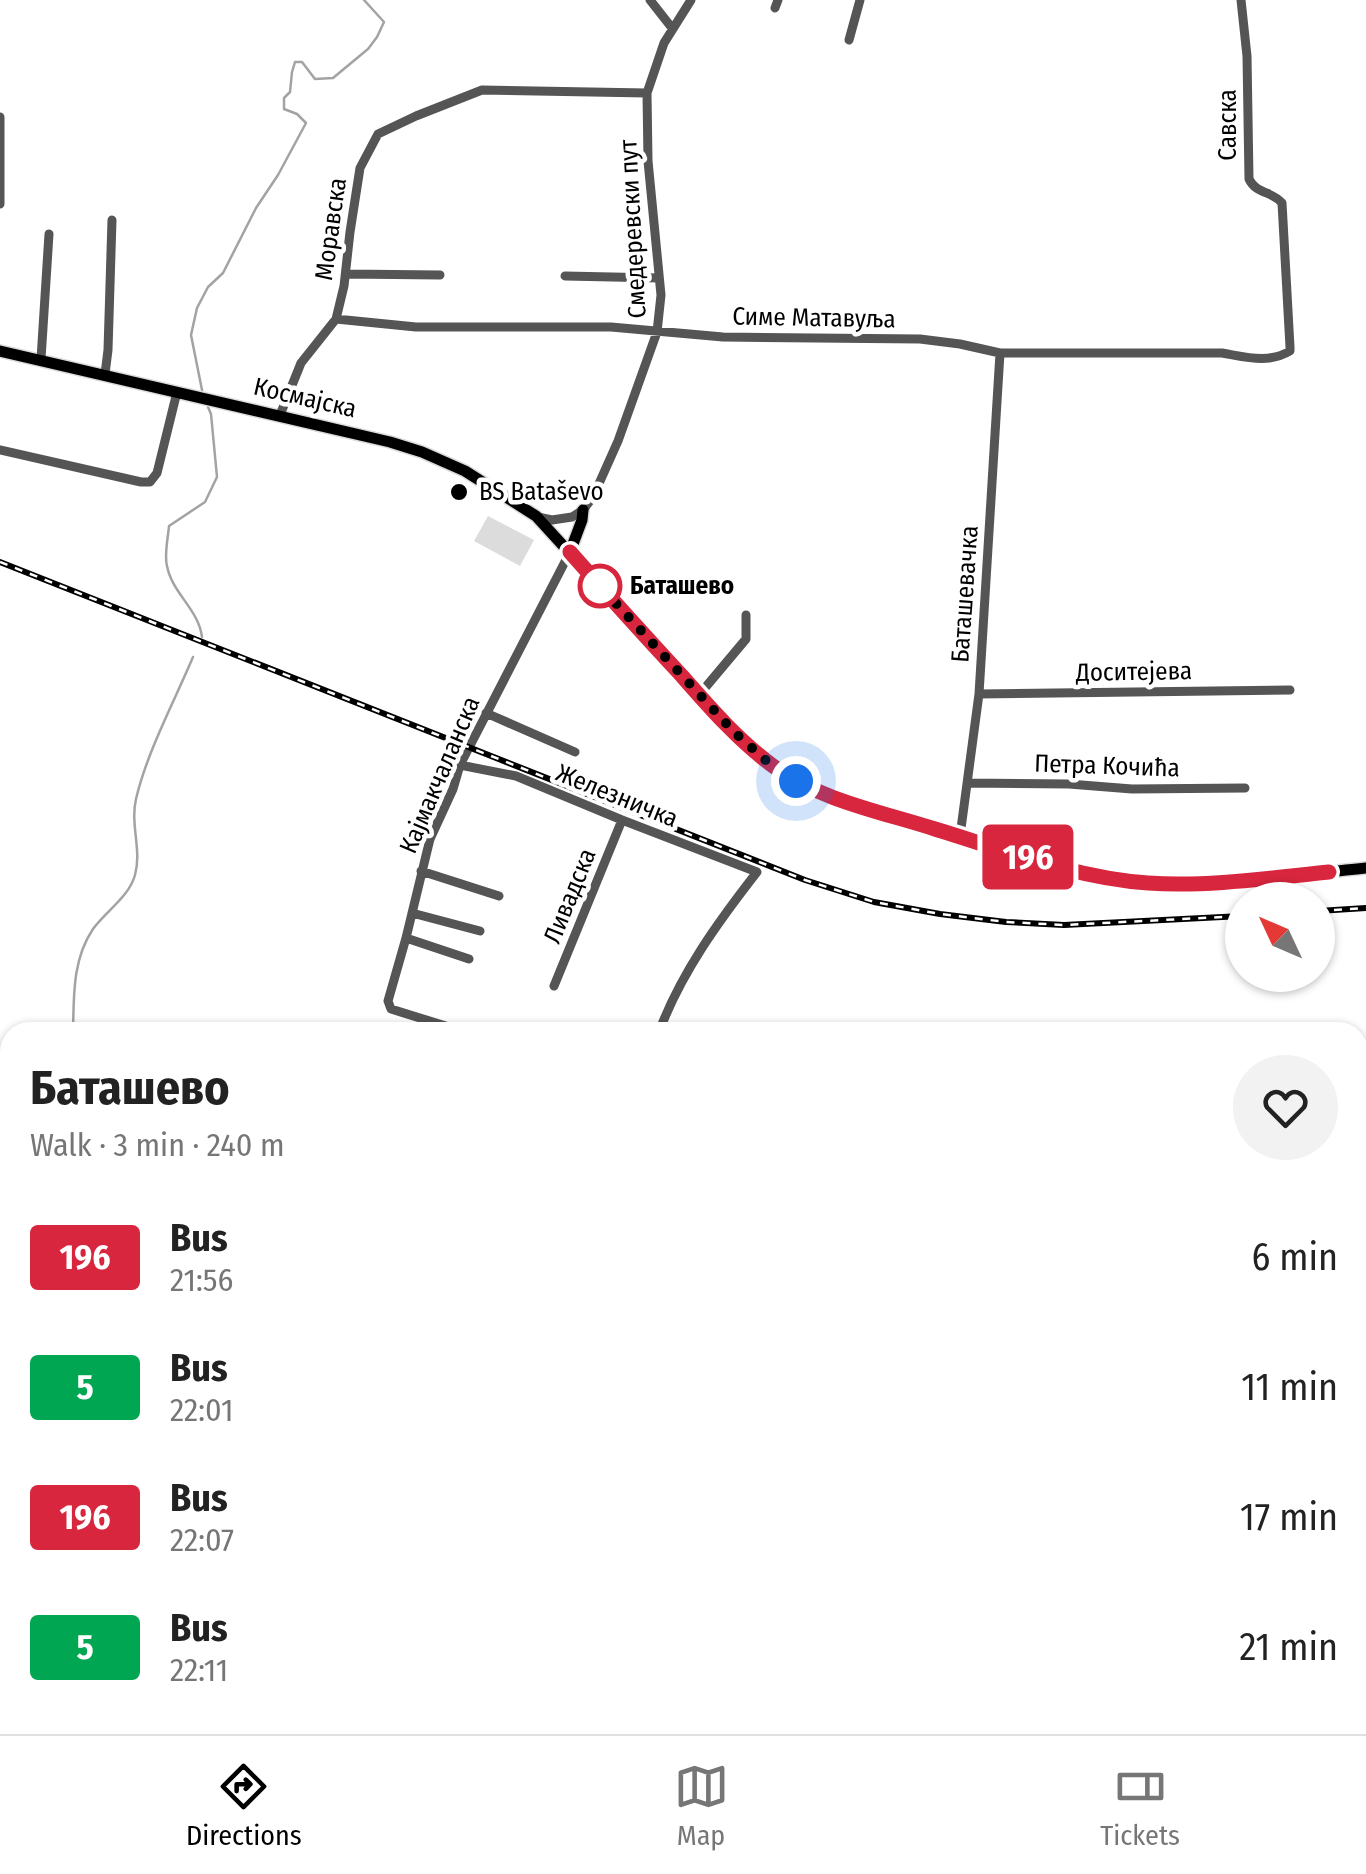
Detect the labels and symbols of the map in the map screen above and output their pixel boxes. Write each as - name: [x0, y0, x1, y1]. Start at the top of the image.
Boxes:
- street label: Савска: [1213, 89, 1243, 161]
- street label: Смедеревски пут: [613, 138, 653, 319]
- street label: Моравска: [309, 176, 353, 282]
- street label: Симе Матавуља: [732, 302, 896, 334]
- street label: Космајска: [251, 372, 359, 424]
- place label: BS Bataševo: [479, 477, 604, 507]
- marker: BS Bataševo: [448, 481, 470, 503]
- street label: Баташевачка: [945, 525, 985, 663]
- marker: Баташево: [579, 565, 621, 607]
- place label: Баташево: [630, 571, 734, 601]
- street label: Доситејева: [1075, 656, 1192, 688]
- street label: Кајмакчаланска: [393, 692, 487, 858]
- street label: Петра Кочића: [1034, 748, 1180, 784]
- your location: [771, 756, 821, 806]
- street label: Железничка: [552, 758, 682, 834]
- line badge: 196: [970, 824, 1086, 890]
- street label: Ливадска: [537, 844, 603, 948]
- north arrow: [1225, 882, 1335, 992]

